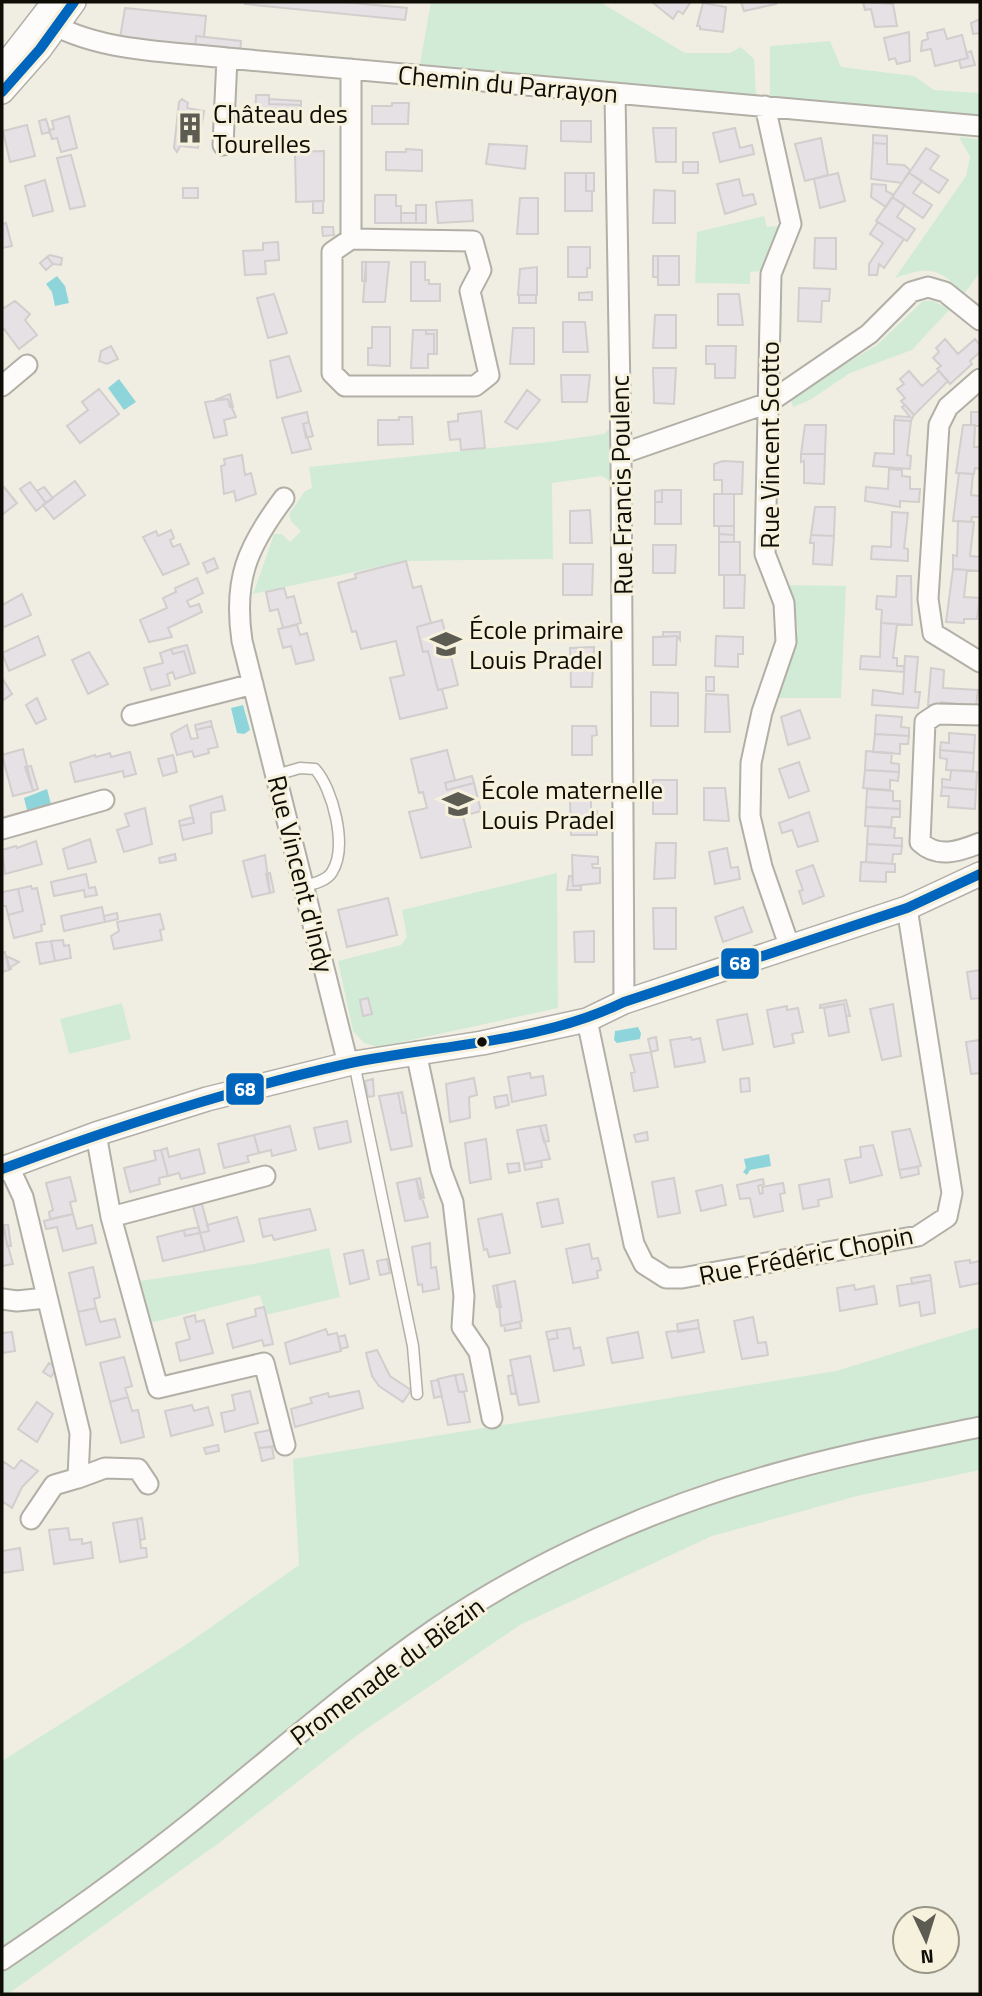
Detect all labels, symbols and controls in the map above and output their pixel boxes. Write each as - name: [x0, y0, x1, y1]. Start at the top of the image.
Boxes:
- street label: Chemin du Parrayon: [396, 55, 620, 113]
- place label: Château des Tourelles: [213, 94, 348, 163]
- building icon: Château des Tourelles: [173, 111, 207, 145]
- street label: Rue Vincent Scotto: [750, 341, 789, 549]
- street label: Rue Francis Poulenc: [600, 375, 642, 595]
- place label: École primaire Louis Pradel: [469, 610, 624, 679]
- school or university icon: École primaire Louis Pradel: [429, 627, 463, 661]
- place label: École maternelle Louis Pradel: [481, 770, 663, 839]
- street label: Rue Vincent d'Indy: [258, 771, 344, 977]
- school or university icon: École maternelle Louis Pradel: [441, 787, 475, 821]
- line badge: 68: [720, 947, 760, 980]
- text: 68: [729, 948, 751, 977]
- unlabelled marker: [475, 1035, 489, 1049]
- line badge: 68: [225, 1072, 265, 1106]
- text: 68: [234, 1074, 256, 1103]
- street label: Rue Frédéric Chopin: [696, 1215, 916, 1295]
- street label: Promenade du Biézin: [282, 1587, 492, 1755]
- north arrow: [891, 1905, 961, 1975]
- text: N: [920, 1943, 935, 1972]

